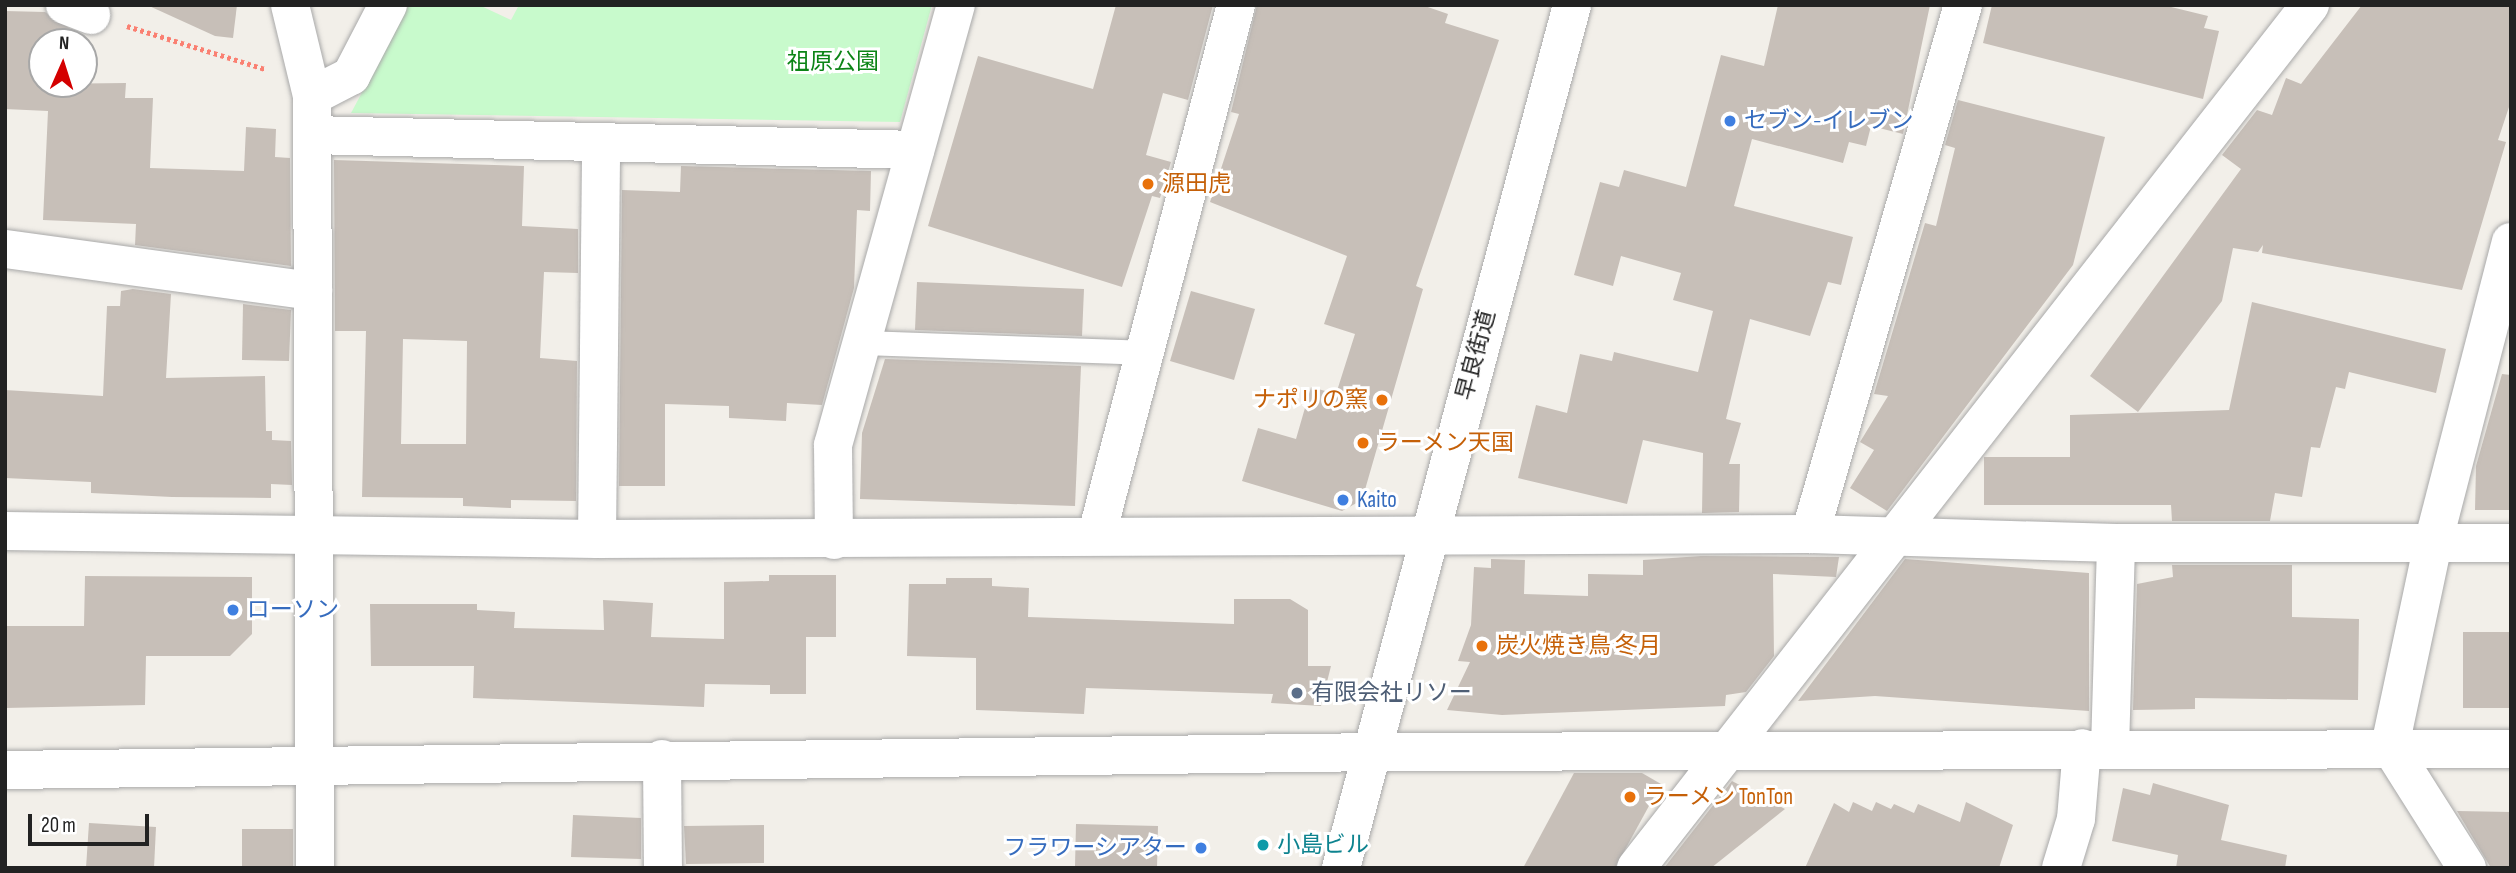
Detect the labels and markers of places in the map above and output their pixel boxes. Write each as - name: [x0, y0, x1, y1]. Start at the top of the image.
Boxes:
- place label: セブン-イレブン: [1744, 107, 1913, 135]
- marker: セブン-イレブン: [1722, 113, 1738, 129]
- place label: 源田虎: [1162, 170, 1231, 198]
- marker: 源田虎: [1140, 176, 1156, 192]
- place label: ナポリの窯: [1253, 386, 1368, 414]
- marker: ナポリの窯: [1374, 392, 1390, 408]
- place label: ラーメン天国: [1377, 429, 1515, 457]
- marker: ラーメン天国: [1355, 435, 1371, 451]
- place label: Kaito: [1357, 486, 1397, 514]
- marker: Kaito: [1335, 492, 1351, 508]
- place label: ローソン: [247, 596, 339, 624]
- marker: ローソン: [225, 602, 241, 618]
- place label: 炭火焼き鳥 冬月: [1496, 632, 1661, 660]
- marker: 炭火焼き鳥 冬月: [1474, 638, 1490, 654]
- place label: 有限会社リソー: [1311, 679, 1472, 707]
- marker: 有限会社リソー: [1289, 685, 1305, 701]
- place label: ラーメン TonTon: [1644, 783, 1794, 811]
- marker: ラーメン TonTon: [1622, 789, 1638, 805]
- place label: 小島ビル: [1277, 831, 1369, 859]
- place label: フラワーシアター: [1003, 834, 1187, 862]
- marker: 小島ビル: [1255, 837, 1271, 853]
- marker: フラワーシアター: [1193, 840, 1209, 856]

